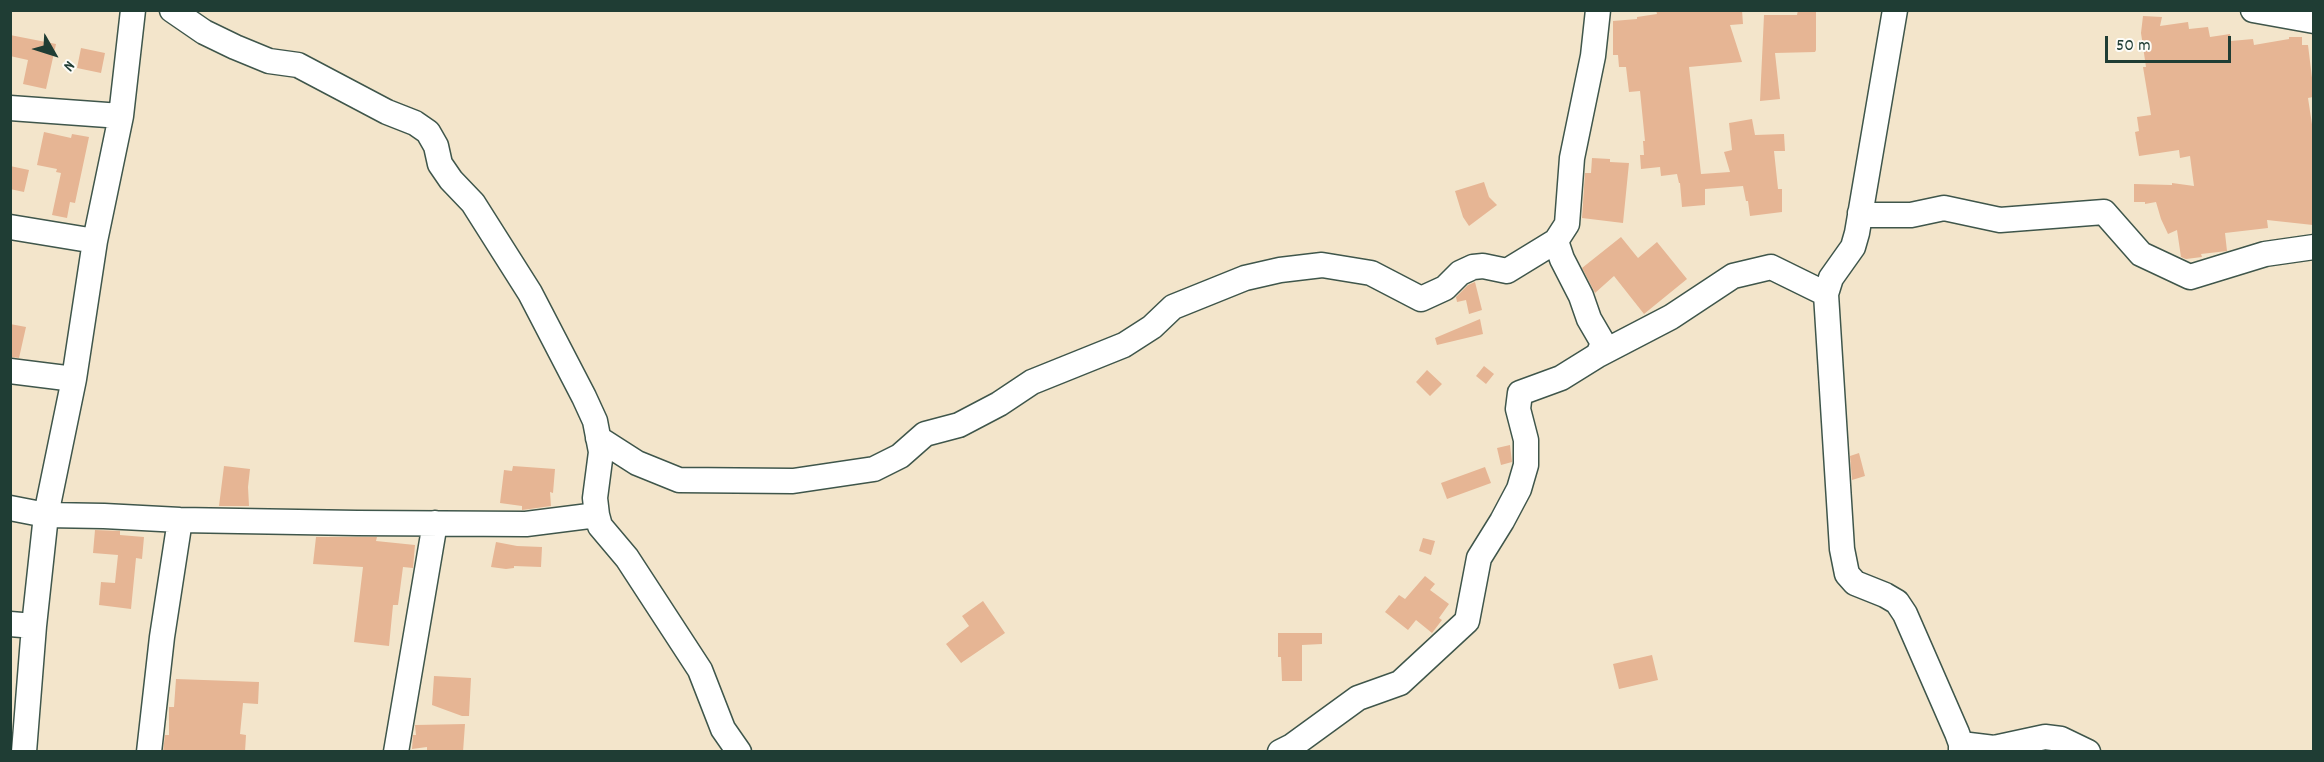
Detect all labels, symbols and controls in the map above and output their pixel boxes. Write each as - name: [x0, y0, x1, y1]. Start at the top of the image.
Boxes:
- north arrow: [24, 24, 84, 84]
- scale bar: [2108, 24, 2234, 62]
- text: 50 m: [2116, 34, 2151, 59]
- text: N: [57, 55, 80, 76]

